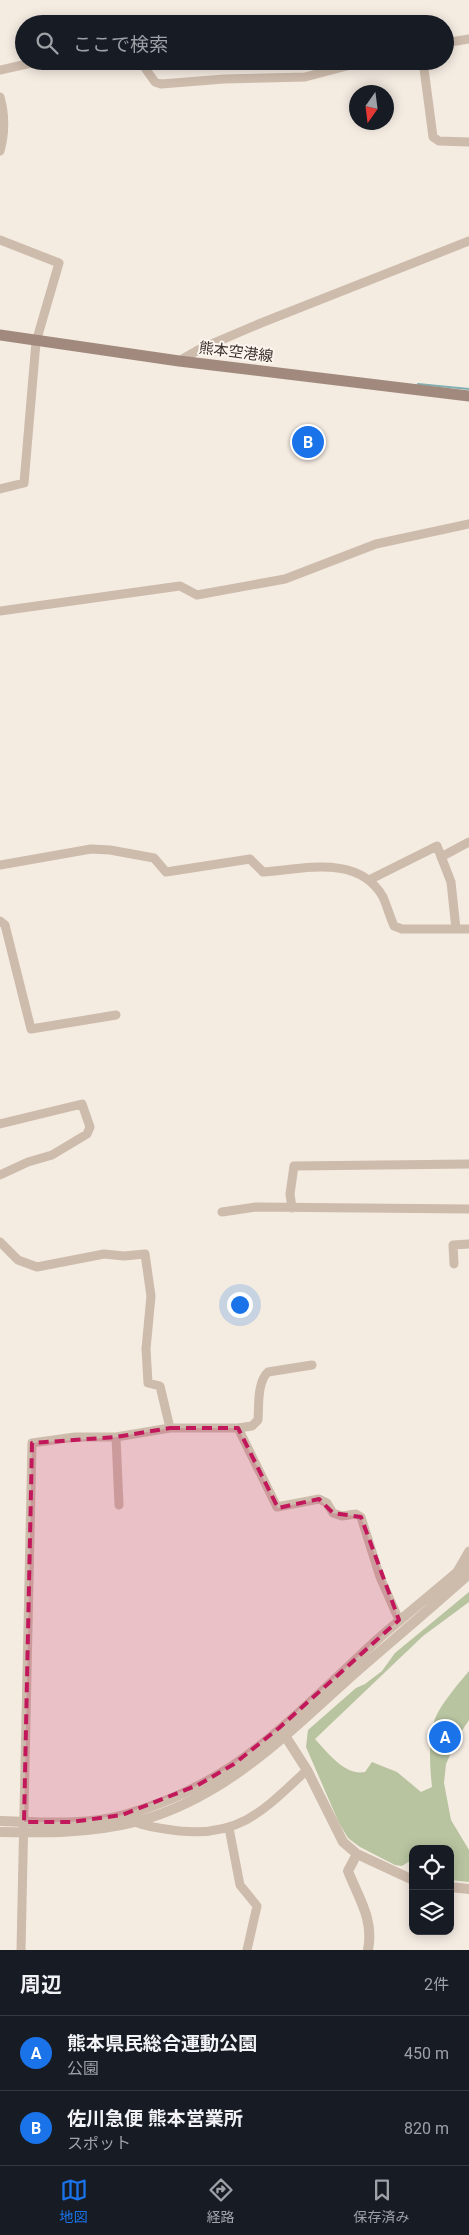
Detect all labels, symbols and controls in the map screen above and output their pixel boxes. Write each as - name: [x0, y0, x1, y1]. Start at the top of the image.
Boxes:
- search box: [15, 15, 454, 70]
- icon: search: [33, 29, 61, 57]
- text: ここで検索: [73, 33, 168, 56]
- north arrow: [349, 85, 394, 130]
- street label: 熊本空港線: [198, 338, 274, 366]
- pin: B: [292, 423, 324, 461]
- your location: [227, 1292, 253, 1318]
- pin: A: [429, 1718, 461, 1756]
- map controls: [409, 1845, 454, 1935]
- button: locate: [409, 1845, 454, 1890]
- button: layers: [409, 1890, 454, 1935]
- text: 周辺: [20, 1973, 62, 1997]
- text: 2件: [424, 1975, 449, 1994]
- text: 熊本県民総合運動公園: [67, 2032, 257, 2055]
- text: A: [31, 2044, 41, 2063]
- text: 450 m: [404, 2044, 449, 2063]
- text: 公園: [67, 2059, 99, 2078]
- text: 佐川急便 熊本営業所: [67, 2107, 243, 2130]
- text: B: [31, 2119, 41, 2138]
- text: 820 m: [404, 2119, 449, 2138]
- text: スポット: [67, 2134, 131, 2153]
- tab: 地図: [60, 2176, 88, 2226]
- tab: 経路: [207, 2176, 235, 2226]
- tab: 保存済み: [354, 2176, 410, 2226]

